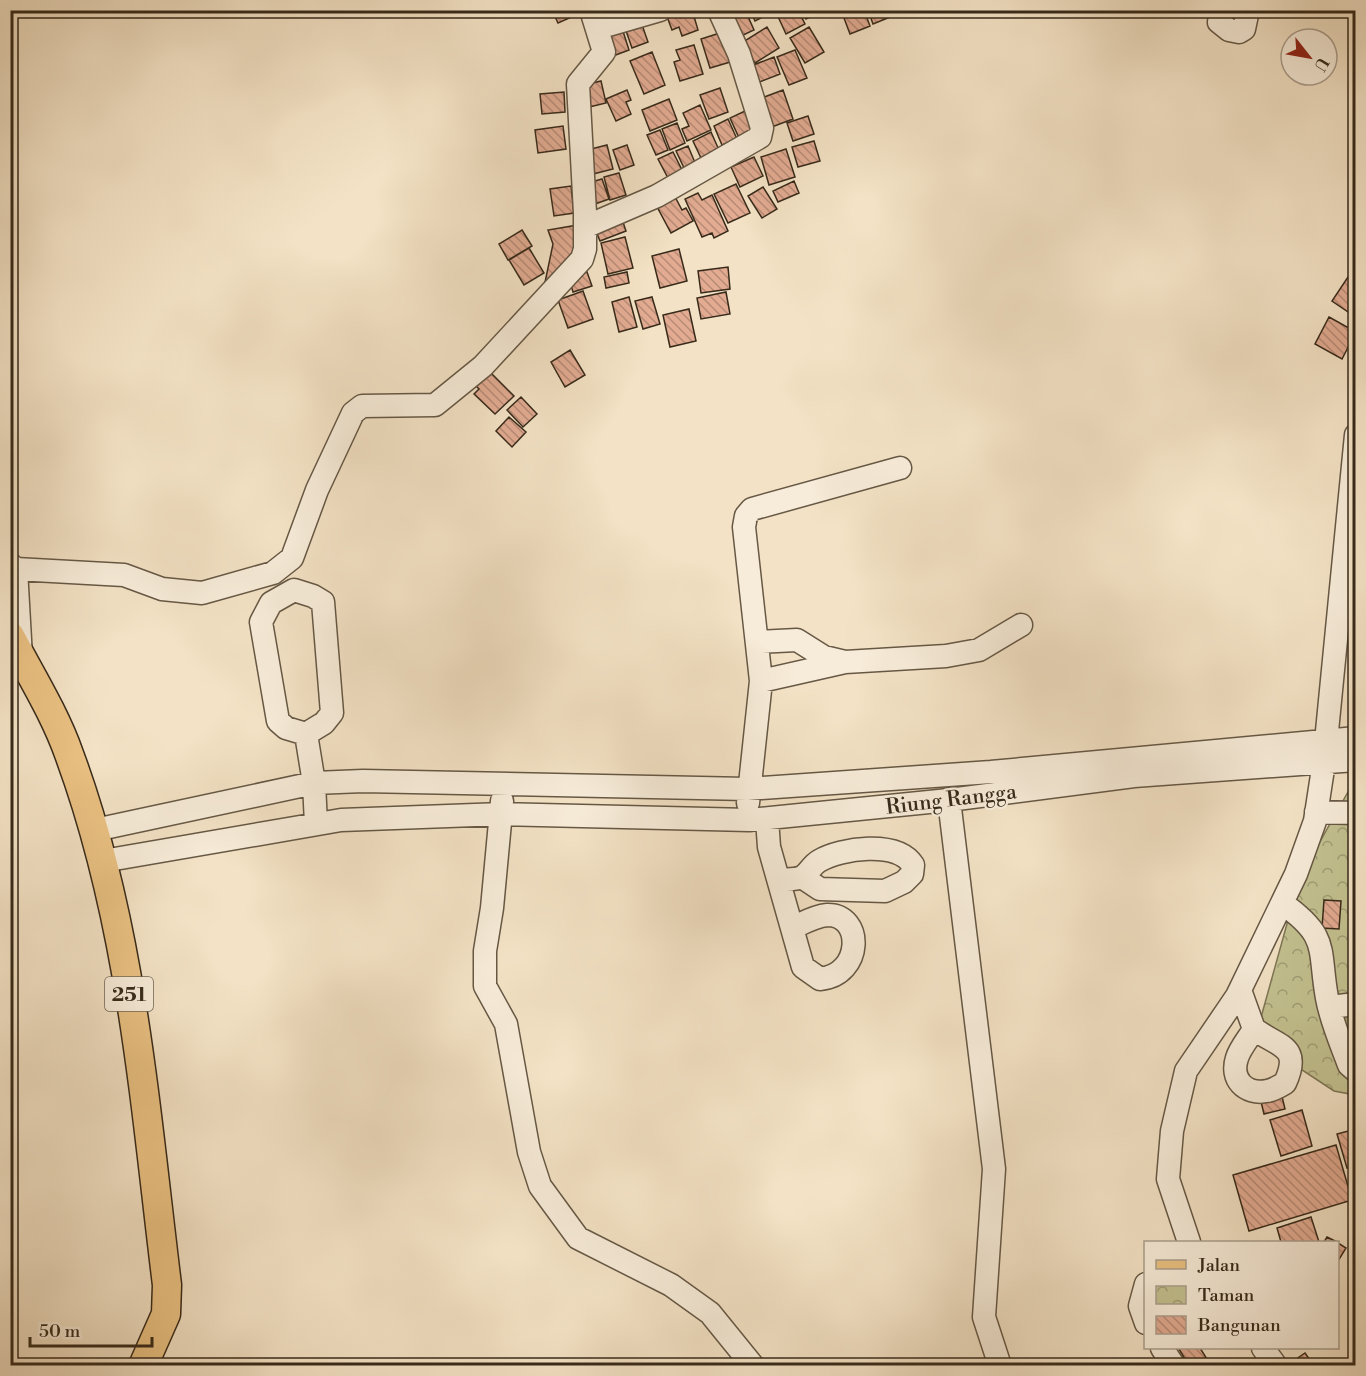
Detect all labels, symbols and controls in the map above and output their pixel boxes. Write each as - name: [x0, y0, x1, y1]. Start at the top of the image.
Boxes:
- north arrow: [1279, 27, 1339, 87]
- text: U: [1309, 54, 1333, 75]
- street label: Riung Rangga: [884, 779, 1018, 821]
- road number: 251: [105, 977, 153, 1011]
- legend: [1144, 1241, 1339, 1349]
- text: Jalan: [1197, 1254, 1240, 1277]
- text: Taman: [1198, 1284, 1255, 1307]
- scale bar: [30, 1310, 152, 1348]
- text: Bangunan: [1197, 1314, 1281, 1337]
- text: 50 m: [39, 1320, 81, 1343]

